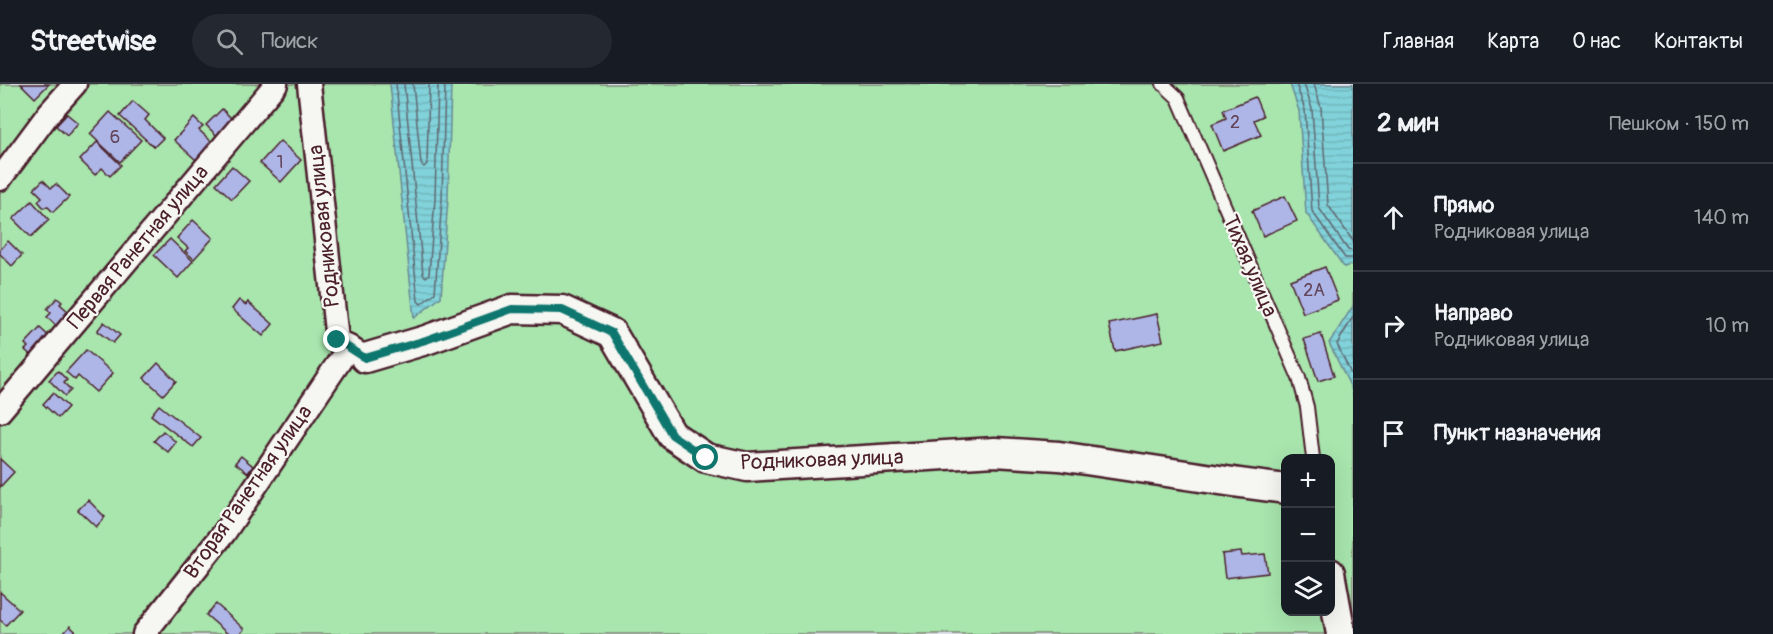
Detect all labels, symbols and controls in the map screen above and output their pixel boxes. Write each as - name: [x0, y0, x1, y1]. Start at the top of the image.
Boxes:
- search box: [192, 14, 612, 68]
- text: Streetwise: [30, 24, 156, 59]
- icon: search: [213, 25, 246, 58]
- text: Поиск: [261, 27, 318, 55]
- text: Главная: [1383, 28, 1454, 55]
- text: Карта: [1487, 28, 1539, 55]
- text: О нас: [1572, 28, 1621, 55]
- text: Контакты: [1654, 28, 1743, 55]
- text: 2 мин: [1377, 107, 1439, 139]
- house number: 2: [1230, 111, 1240, 134]
- text: Пешком · 150 m: [1609, 111, 1749, 136]
- house number: 6: [110, 126, 120, 149]
- street label: Родниковая улица: [302, 143, 346, 309]
- house number: 1: [276, 151, 284, 174]
- street label: Первая Ранетная улица: [61, 159, 215, 335]
- text: Прямо: [1434, 191, 1494, 219]
- icon: ahead: [1377, 201, 1410, 234]
- text: 140 m: [1694, 205, 1749, 230]
- street label: Тихая улица: [1216, 211, 1284, 321]
- text: Родниковая улица: [1434, 219, 1589, 244]
- house number: 2А: [1303, 279, 1325, 302]
- text: Направо: [1434, 299, 1513, 327]
- icon: right: [1377, 309, 1410, 342]
- text: 10 m: [1705, 313, 1749, 338]
- route end: [323, 326, 349, 352]
- text: Родниковая улица: [1434, 327, 1589, 352]
- street label: Вторая Ранетная улица: [178, 400, 318, 584]
- icon: arrive: [1377, 417, 1410, 450]
- text: Пункт назначения: [1434, 419, 1601, 447]
- route start: [692, 444, 718, 470]
- street label: Родниковая улица: [740, 444, 904, 476]
- map controls: [1281, 454, 1335, 616]
- button: +: [1281, 454, 1335, 508]
- button: −: [1281, 508, 1335, 562]
- button: layers: [1281, 562, 1335, 616]

